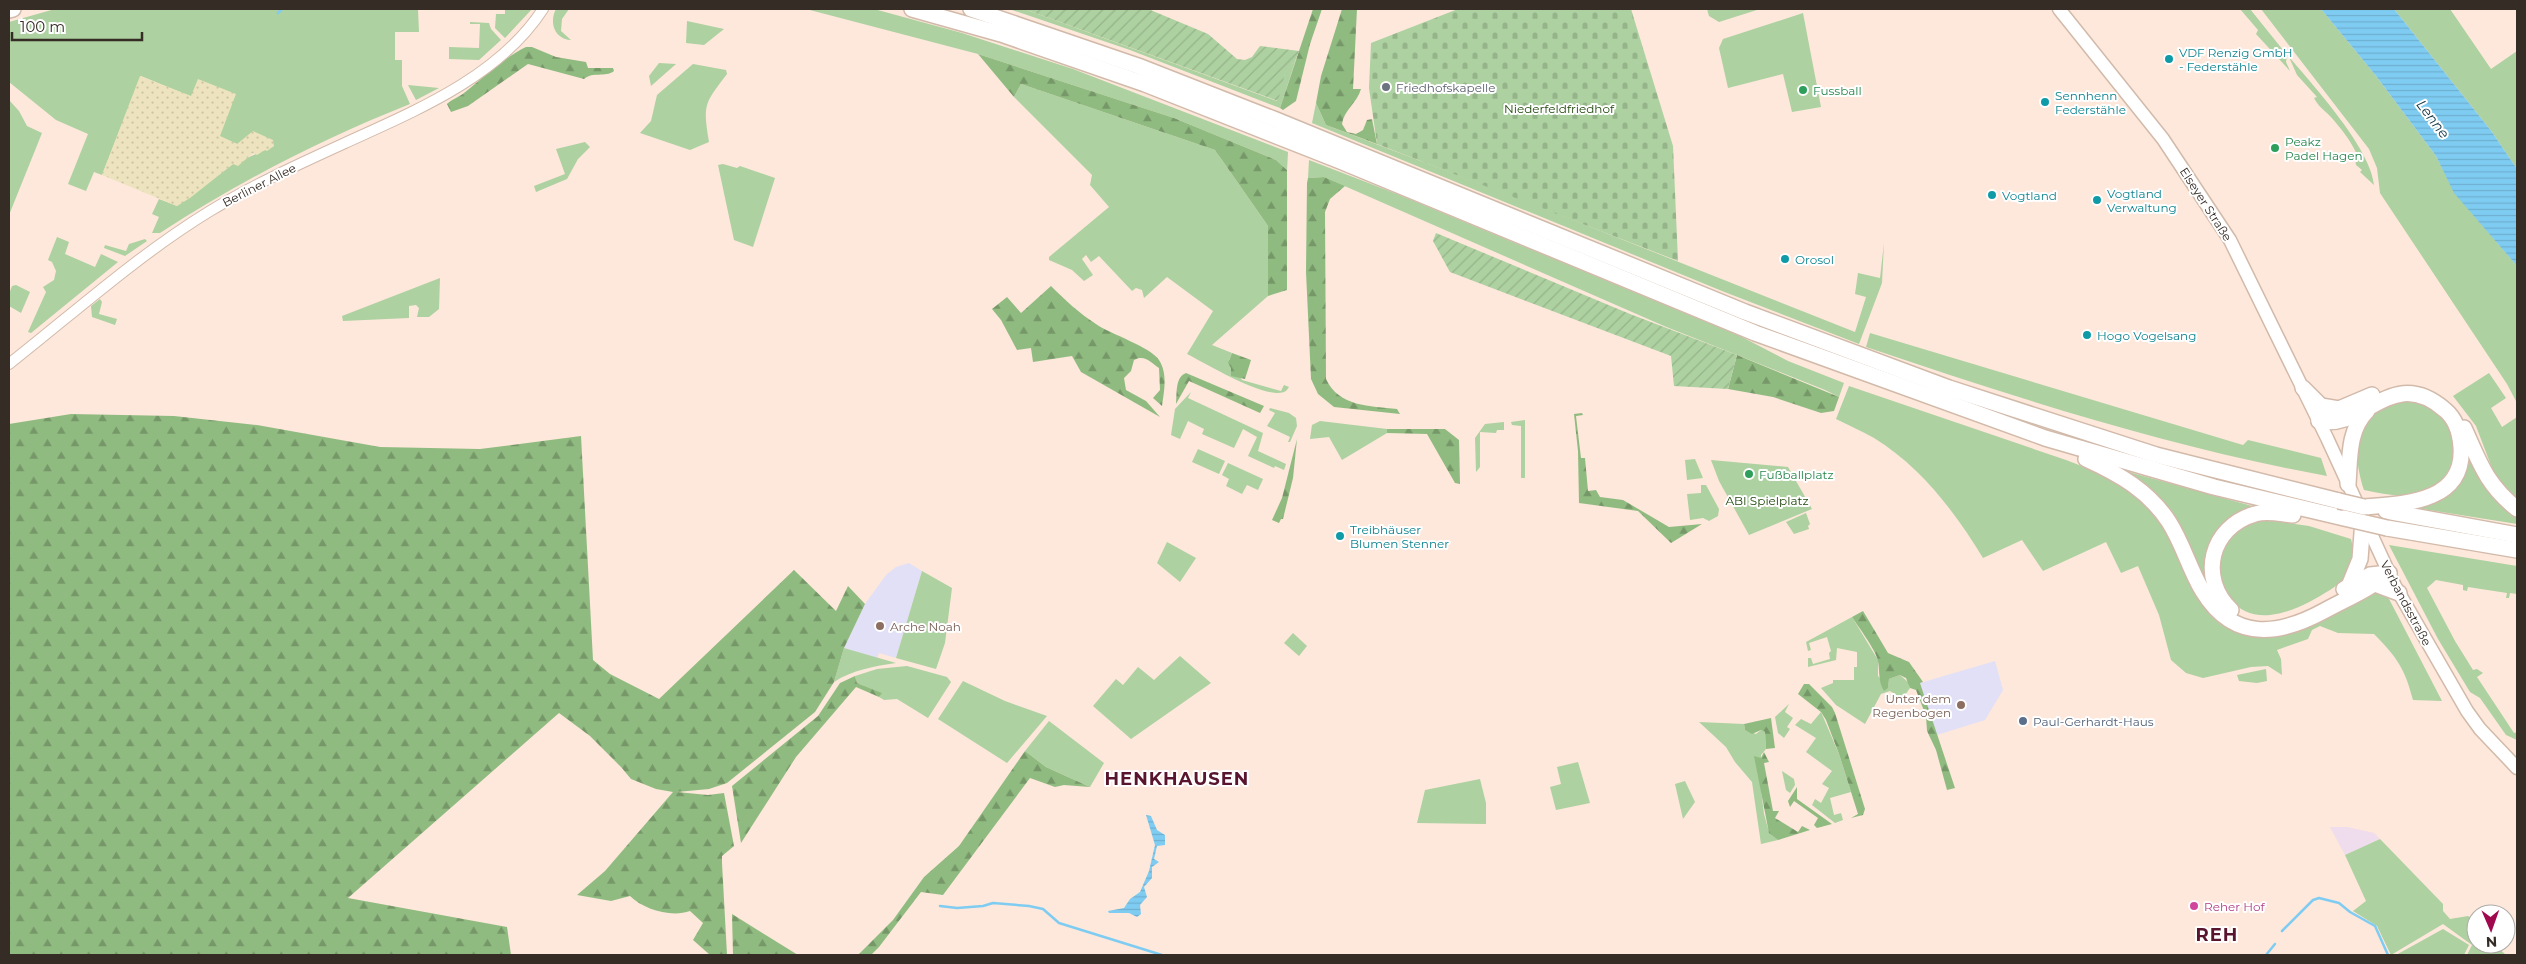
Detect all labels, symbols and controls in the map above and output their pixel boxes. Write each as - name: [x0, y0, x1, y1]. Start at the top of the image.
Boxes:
- scale bar: [12, 10, 142, 42]
- text: 100 m: [20, 17, 65, 36]
- place label: VDF Renzig GmbH - Federstähle: [2179, 45, 2293, 74]
- marker: VDF Renzig GmbH - Federstähle: [2163, 53, 2175, 65]
- place label: Friedhofskapelle: [1396, 80, 1496, 95]
- marker: Friedhofskapelle: [1380, 81, 1392, 93]
- place label: Fussball: [1813, 83, 1862, 98]
- marker: Fussball: [1797, 84, 1809, 96]
- place label: Sennhenn Federstähle: [2055, 88, 2126, 117]
- marker: Sennhenn Federstähle: [2039, 96, 2051, 108]
- water label: Lenne: [2413, 96, 2453, 142]
- park label: Niederfeldfriedhof: [1504, 101, 1615, 116]
- place label: Peakz Padel Hagen: [2285, 134, 2363, 163]
- marker: Peakz Padel Hagen: [2269, 142, 2281, 154]
- street label: Berliner Allee: [220, 160, 298, 210]
- street label: Elseyer Straße: [2177, 164, 2235, 244]
- place label: Vogtland Verwaltung: [2107, 186, 2177, 215]
- place label: Vogtland: [2002, 188, 2057, 203]
- marker: Vogtland: [1986, 189, 1998, 201]
- marker: Vogtland Verwaltung: [2091, 194, 2103, 206]
- place label: Orosol: [1795, 252, 1834, 267]
- marker: Orosol: [1779, 253, 1791, 265]
- place label: Hogo Vogelsang: [2097, 328, 2196, 343]
- marker: Hogo Vogelsang: [2081, 329, 2093, 341]
- place label: Fußballplatz: [1759, 467, 1834, 482]
- marker: Fußballplatz: [1743, 468, 1755, 480]
- park label: ABI Spielplatz: [1725, 493, 1809, 508]
- place label: Treibhäuser Blumen Stenner: [1350, 522, 1449, 551]
- marker: Treibhäuser Blumen Stenner: [1334, 530, 1346, 542]
- street label: Verbandsstraße: [2377, 558, 2435, 648]
- place label: Arche Noah: [890, 619, 961, 634]
- marker: Arche Noah: [874, 620, 886, 632]
- place label: Unter dem Regenbogen: [1872, 691, 1951, 720]
- marker: Unter dem Regenbogen: [1955, 699, 1967, 711]
- place label: Paul-Gerhardt-Haus: [2033, 714, 2154, 729]
- marker: Paul-Gerhardt-Haus: [2017, 715, 2029, 727]
- district label: HENKHAUSEN: [1105, 768, 1249, 790]
- place label: Reher Hof: [2204, 899, 2266, 914]
- marker: Reher Hof: [2188, 900, 2200, 912]
- north arrow: [2466, 904, 2516, 954]
- district label: REH: [2196, 924, 2238, 946]
- text: N: [2485, 933, 2497, 951]

